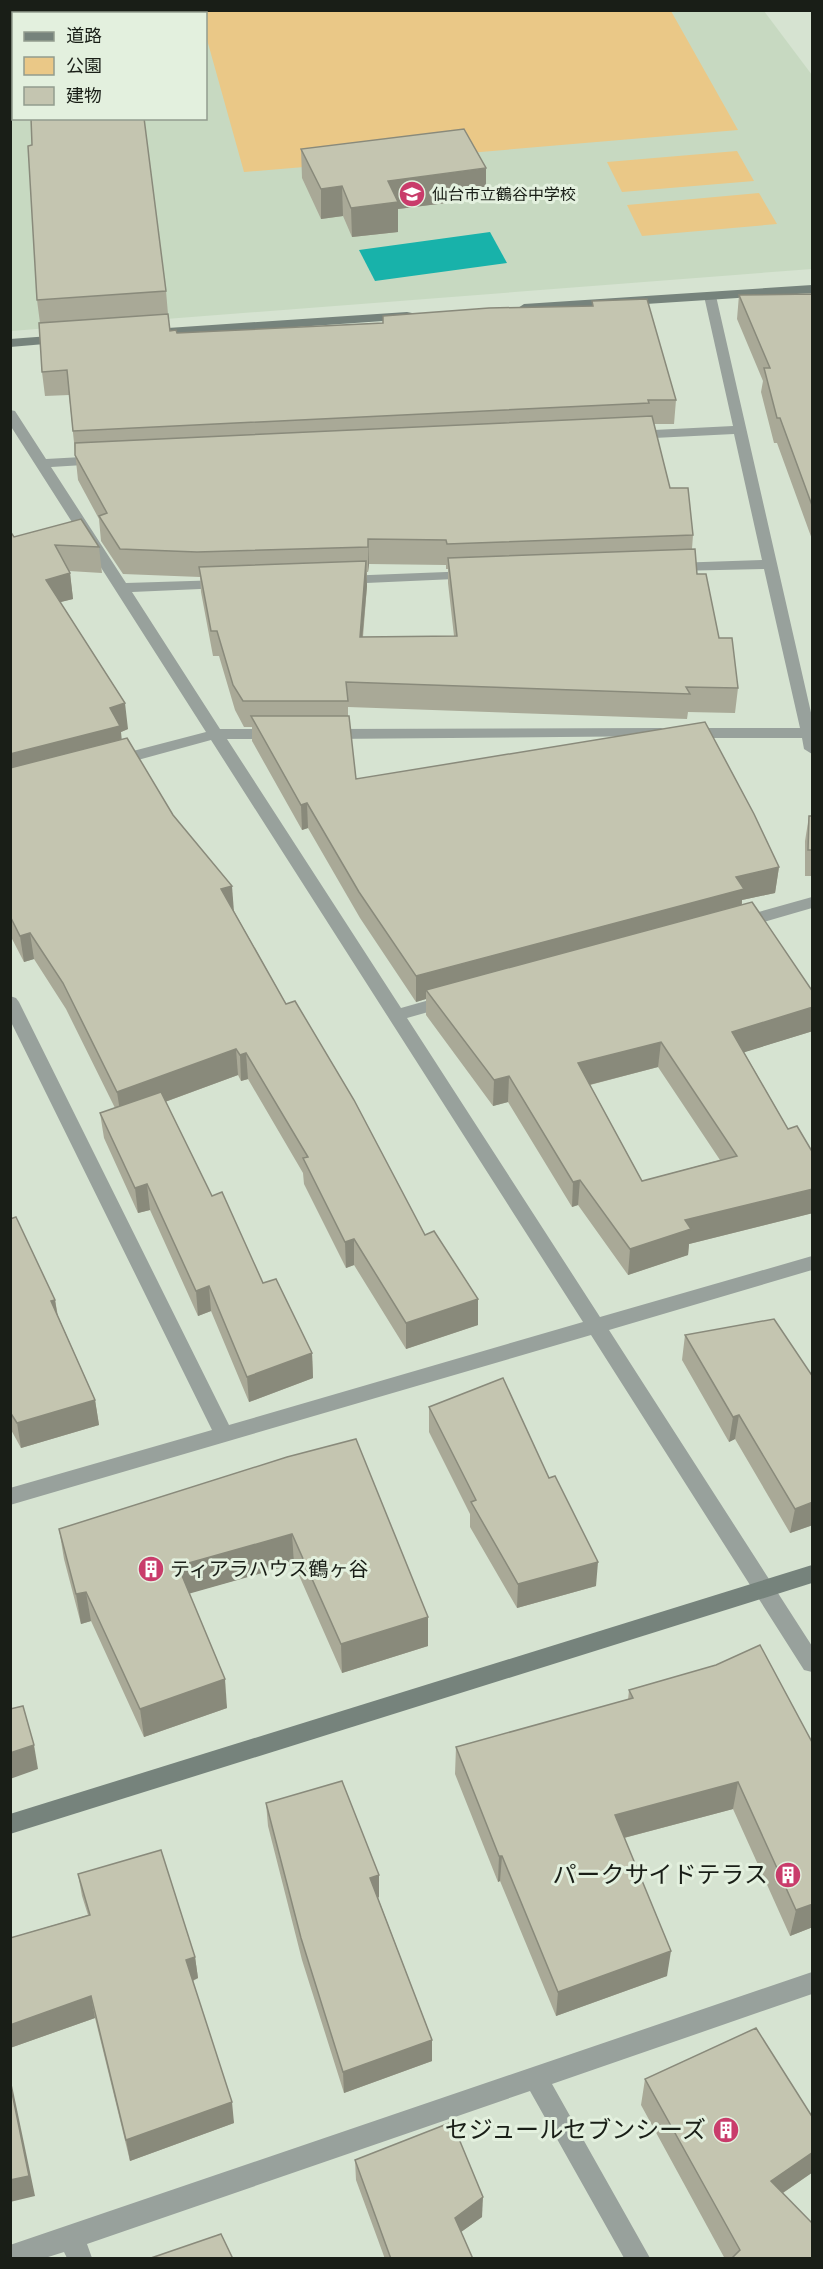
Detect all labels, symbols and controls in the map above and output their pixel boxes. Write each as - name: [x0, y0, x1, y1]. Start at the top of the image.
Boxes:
- legend: [12, 12, 207, 120]
- text: 道路: [66, 25, 102, 47]
- text: 公園: [66, 55, 102, 77]
- text: 建物: [66, 85, 102, 107]
- school or university icon: 仙台市立鶴谷中学校: [397, 179, 427, 209]
- place label: 仙台市立鶴谷中学校: [432, 185, 576, 204]
- building icon: ティアラハウス鶴ヶ谷: [136, 1554, 166, 1584]
- place label: ティアラハウス鶴ヶ谷: [170, 1557, 369, 1581]
- place label: パークサイドテラス: [552, 1860, 768, 1889]
- building icon: パークサイドテラス: [773, 1860, 803, 1890]
- place label: セジュールセブンシーズ: [445, 2115, 706, 2144]
- building icon: セジュールセブンシーズ: [711, 2115, 741, 2145]

